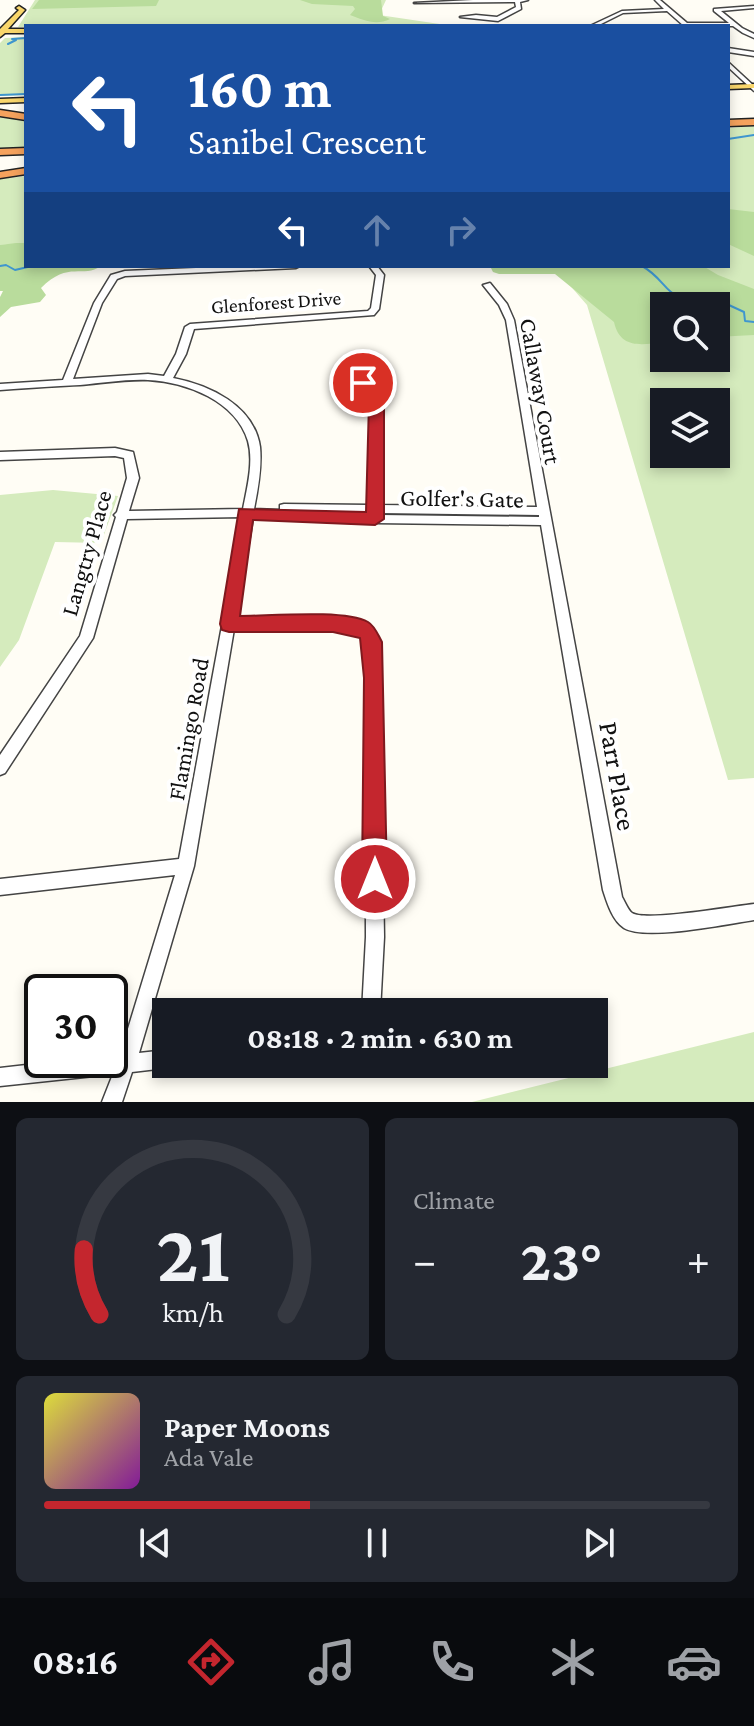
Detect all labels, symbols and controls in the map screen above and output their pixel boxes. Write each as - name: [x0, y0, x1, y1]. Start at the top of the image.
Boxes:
- icon: left: [56, 56, 160, 160]
- text: 160 m: [188, 57, 332, 119]
- text: Sanibel Crescent: [188, 122, 426, 162]
- icon: left: [271, 208, 315, 252]
- icon: ahead: [355, 208, 399, 252]
- icon: right: [439, 208, 483, 252]
- street label: Glenforest Drive: [210, 286, 342, 318]
- map controls: [650, 292, 730, 468]
- button: search: [650, 292, 730, 372]
- street label: Callaway Court: [515, 316, 567, 467]
- pin: [329, 349, 397, 417]
- icon: arrive: [341, 361, 385, 405]
- button: layers: [650, 388, 730, 468]
- street label: Golfer's Gate: [400, 483, 524, 513]
- street label: Langtry Place: [55, 487, 117, 619]
- street label: Flamingo Road: [162, 655, 214, 802]
- street label: Parr Place: [593, 719, 643, 833]
- position arrow: [333, 837, 417, 921]
- speed limit sign: 30: [24, 974, 128, 1078]
- text: 08:18 · 2 min · 630 m: [247, 1021, 513, 1054]
- text: Climate: [413, 1186, 495, 1215]
- text: 21: [156, 1206, 229, 1299]
- text: 23°: [520, 1226, 603, 1293]
- text: −: [413, 1236, 436, 1284]
- text: +: [687, 1236, 710, 1284]
- text: km/h: [162, 1296, 223, 1328]
- text: Paper Moons: [164, 1410, 330, 1443]
- text: Ada Vale: [164, 1443, 253, 1472]
- icon: previous: [133, 1521, 177, 1565]
- icon: pause: [355, 1521, 399, 1565]
- icon: next: [577, 1521, 621, 1565]
- icon: directions: [183, 1634, 239, 1690]
- icon: music: [304, 1634, 360, 1690]
- icon: phone: [424, 1634, 480, 1690]
- icon: climate: [545, 1634, 601, 1690]
- icon: car: [666, 1634, 722, 1690]
- text: 08:16: [32, 1642, 118, 1682]

